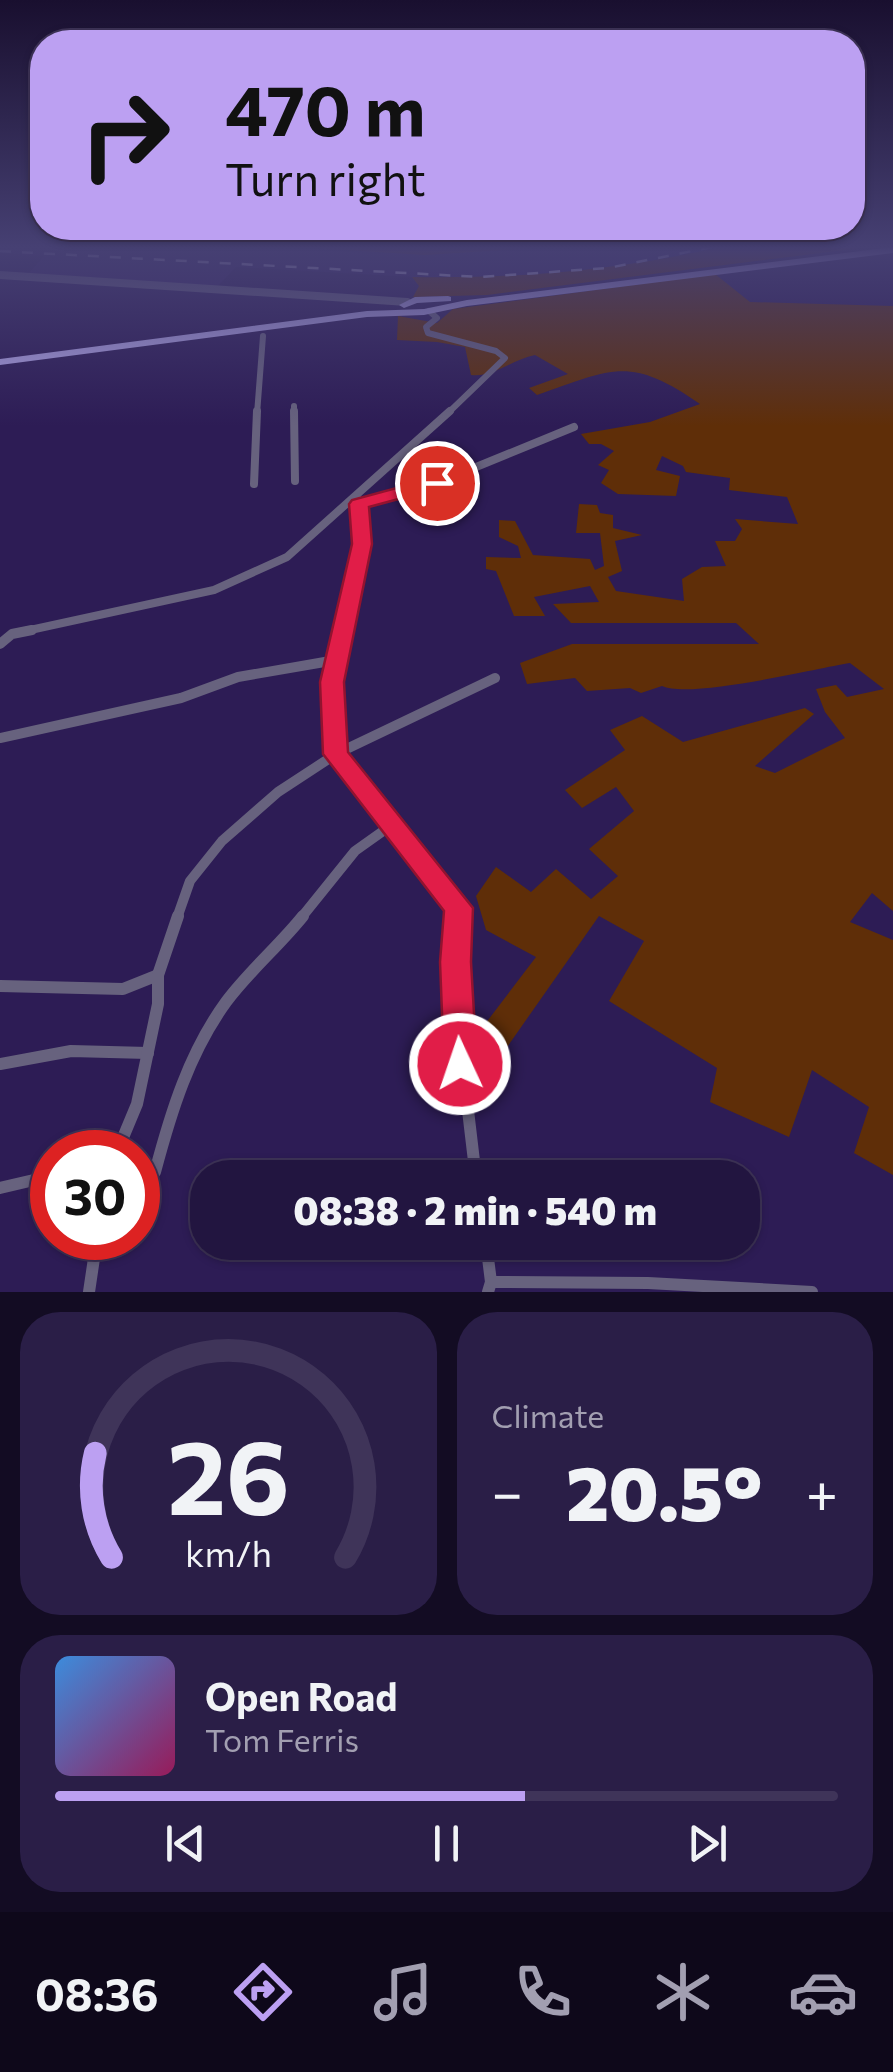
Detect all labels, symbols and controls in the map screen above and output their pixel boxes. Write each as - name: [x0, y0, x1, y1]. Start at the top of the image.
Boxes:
- text: 470 m: [225, 65, 426, 150]
- icon: right: [60, 70, 190, 200]
- text: Turn right: [225, 150, 426, 205]
- pin: [395, 441, 480, 526]
- icon: arrive: [410, 456, 465, 511]
- position arrow: [408, 1012, 512, 1116]
- speed limit sign: 30: [30, 1130, 160, 1260]
- text: 08:38 · 2 min · 540 m: [293, 1186, 657, 1233]
- text: Climate: [492, 1395, 604, 1435]
- text: 26: [167, 1409, 290, 1536]
- text: 20.5°: [566, 1445, 763, 1536]
- text: −: [492, 1457, 523, 1524]
- text: +: [806, 1457, 838, 1524]
- text: km/h: [185, 1531, 272, 1574]
- text: Open Road: [205, 1672, 398, 1719]
- text: Tom Ferris: [205, 1719, 359, 1759]
- icon: previous: [158, 1816, 213, 1871]
- icon: pause: [419, 1816, 474, 1871]
- icon: next: [680, 1816, 735, 1871]
- icon: directions: [228, 1957, 298, 2027]
- icon: music: [368, 1957, 438, 2027]
- icon: phone: [508, 1957, 578, 2027]
- icon: climate: [648, 1957, 718, 2027]
- icon: car: [788, 1957, 858, 2027]
- text: 08:36: [35, 1965, 159, 2020]

